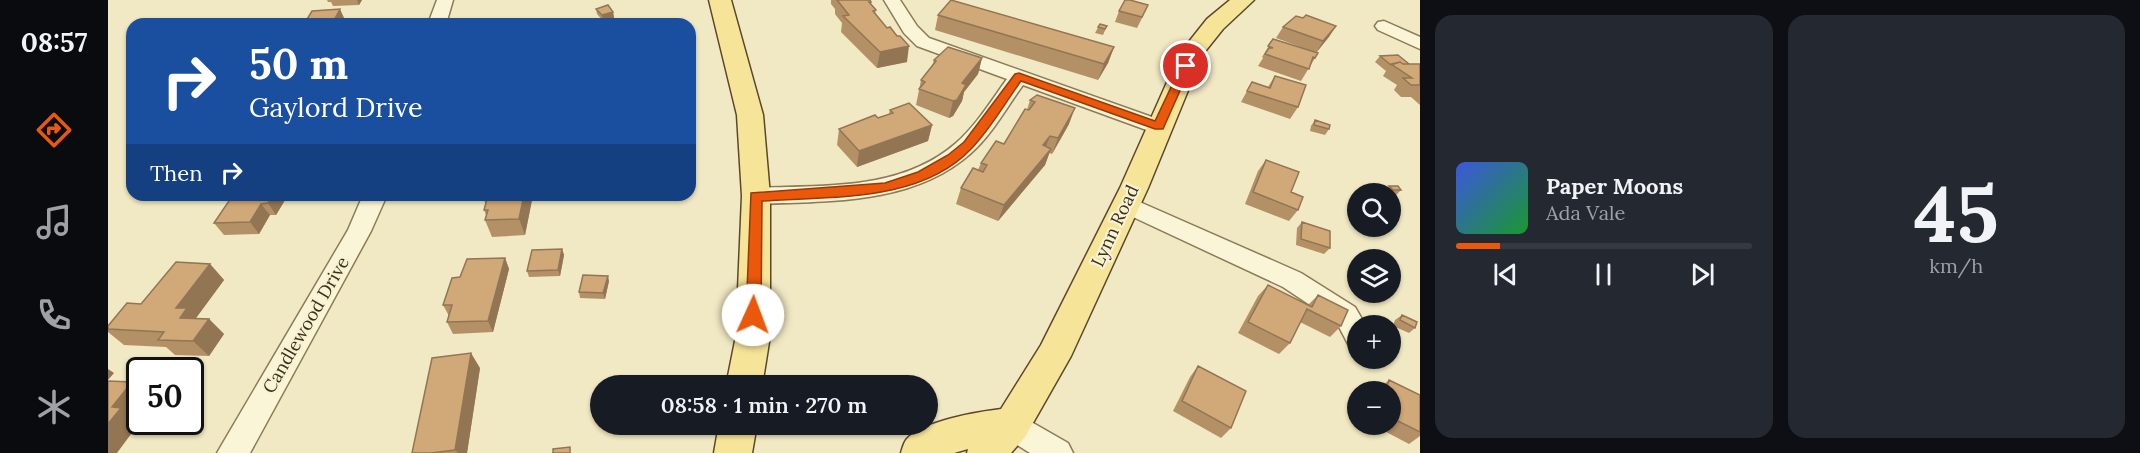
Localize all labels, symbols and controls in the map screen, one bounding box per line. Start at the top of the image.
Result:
text: 08:57 [21,25,87,59]
text: 50 m [249,37,348,91]
pin [1160,40,1211,91]
icon: right [150,42,228,120]
icon: arrive [1169,49,1202,82]
text: Gaylord Drive [249,90,423,124]
icon: directions [33,109,75,151]
icon: right [215,156,248,189]
text: Then [150,159,203,187]
text: 45 [1914,164,1999,263]
text: Paper Moons [1546,172,1683,200]
street label: Lynn Road [1086,181,1144,270]
map controls [1347,183,1401,435]
button: search [1347,183,1401,237]
text: Ada Vale [1546,200,1625,225]
icon: music [33,201,75,243]
button: layers [1347,249,1401,303]
street label: Candlewood Drive [257,252,354,397]
text: km/h [1929,253,1983,278]
icon: previous [1489,258,1522,291]
icon: pause [1587,258,1620,291]
icon: next [1686,258,1719,291]
position arrow [721,283,785,347]
icon: phone [33,294,75,336]
button: + [1347,315,1401,369]
speed limit sign: 50 [126,357,204,435]
button: − [1347,381,1401,435]
icon: climate [33,386,75,428]
text: 08:58 · 1 min · 270 m [661,391,867,419]

